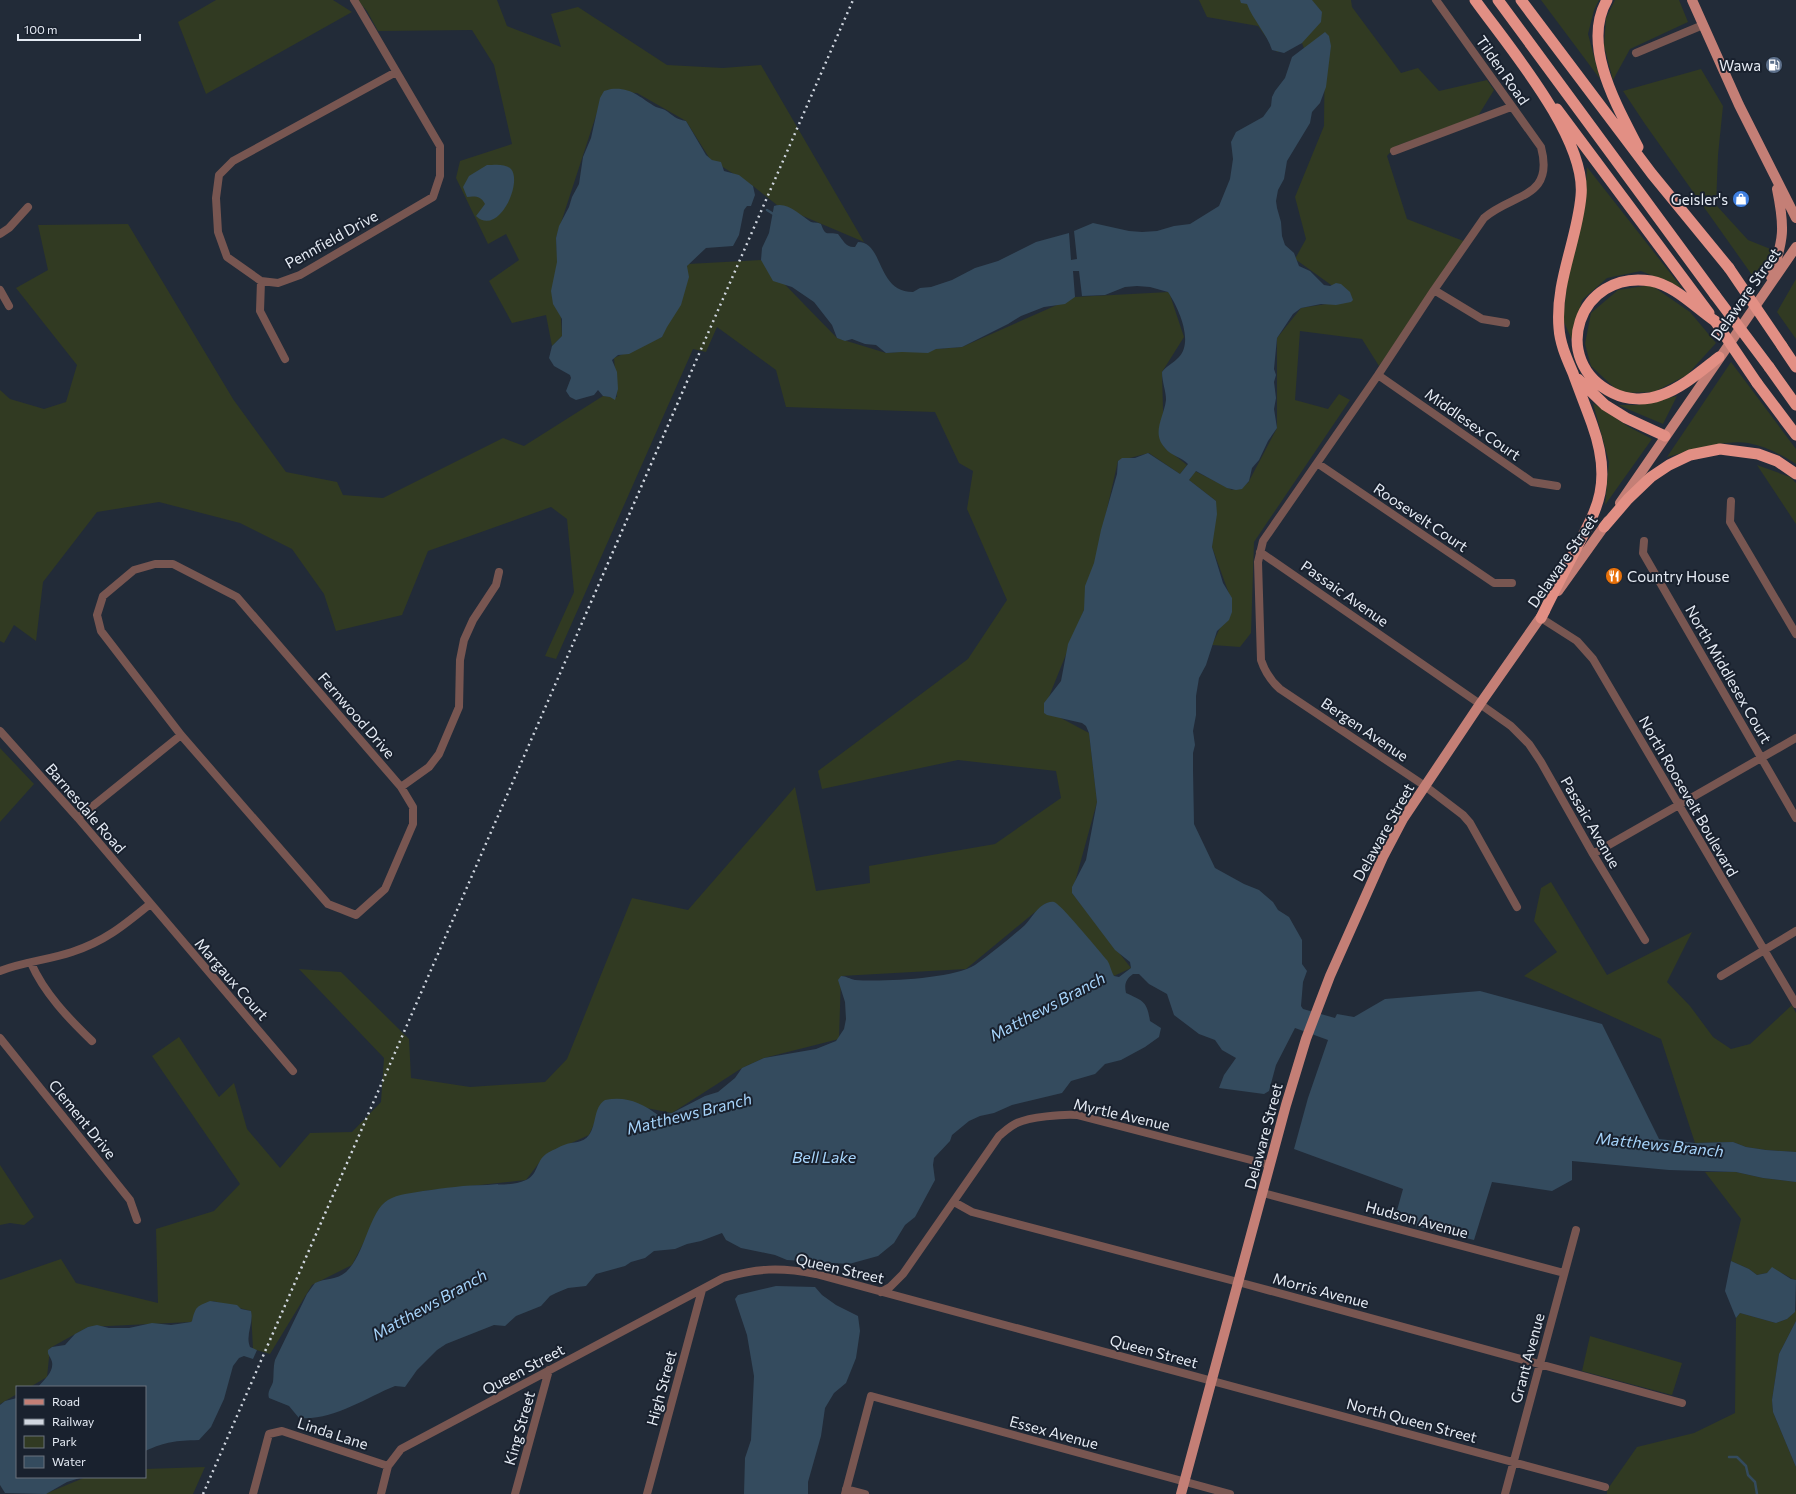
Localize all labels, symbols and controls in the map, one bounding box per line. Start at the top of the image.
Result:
scale bar [18,16,140,42]
text: 100 m [24,22,58,36]
street label: Tilden Road [1473,32,1533,108]
fuel station icon: Wawa [1764,55,1784,75]
place label: Wawa [1719,56,1761,74]
shop icon: Geisler's [1731,189,1751,209]
place label: Geisler's [1671,190,1728,208]
street label: Pennfield Drive [281,206,381,272]
street label: Delaware Street [1706,244,1784,344]
street label: Middlesex Court [1422,384,1524,464]
street label: Roosevelt Court [1370,479,1472,555]
street label: Delaware Street [1523,511,1601,611]
street label: Passaic Avenue [1298,556,1392,630]
restaurant icon: Country House [1604,566,1624,586]
place label: Country House [1627,567,1729,585]
street label: North Middlesex Court [1682,602,1776,746]
street label: Fernwood Drive [315,668,399,762]
street label: Bergen Avenue [1318,693,1412,765]
street label: North Roosevelt Boulevard [1636,713,1742,879]
street label: Barnesdale Road [42,759,130,857]
street label: Passaic Avenue [1557,773,1625,871]
street label: Delaware Street [1349,780,1417,884]
street label: Margaux Court [191,934,273,1024]
water label: Matthews Branch [986,967,1108,1045]
street label: Clement Drive [46,1076,121,1162]
street label: Delaware Street [1240,1081,1286,1191]
water label: Matthews Branch [624,1088,754,1138]
street label: Myrtle Avenue [1072,1094,1172,1134]
water label: Matthews Branch [1595,1128,1725,1160]
water label: Bell Lake [792,1147,857,1166]
street label: Hudson Avenue [1364,1197,1470,1241]
street label: Queen Street [794,1249,886,1287]
water label: Matthews Branch [368,1265,490,1343]
street label: Morris Avenue [1271,1269,1371,1312]
street label: Grant Avenue [1506,1311,1548,1405]
street label: Queen Street [1108,1331,1200,1371]
street label: Queen Street [479,1340,567,1398]
street label: High Street [642,1348,680,1428]
legend [16,1386,146,1478]
street label: King Street [500,1389,538,1467]
text: Road [52,1394,80,1408]
street label: North Queen Street [1345,1394,1479,1446]
street label: Essex Avenue [1008,1411,1100,1453]
street label: Linda Lane [295,1413,371,1453]
text: Railway [52,1414,94,1428]
text: Park [52,1434,78,1448]
text: Water [52,1454,86,1468]

